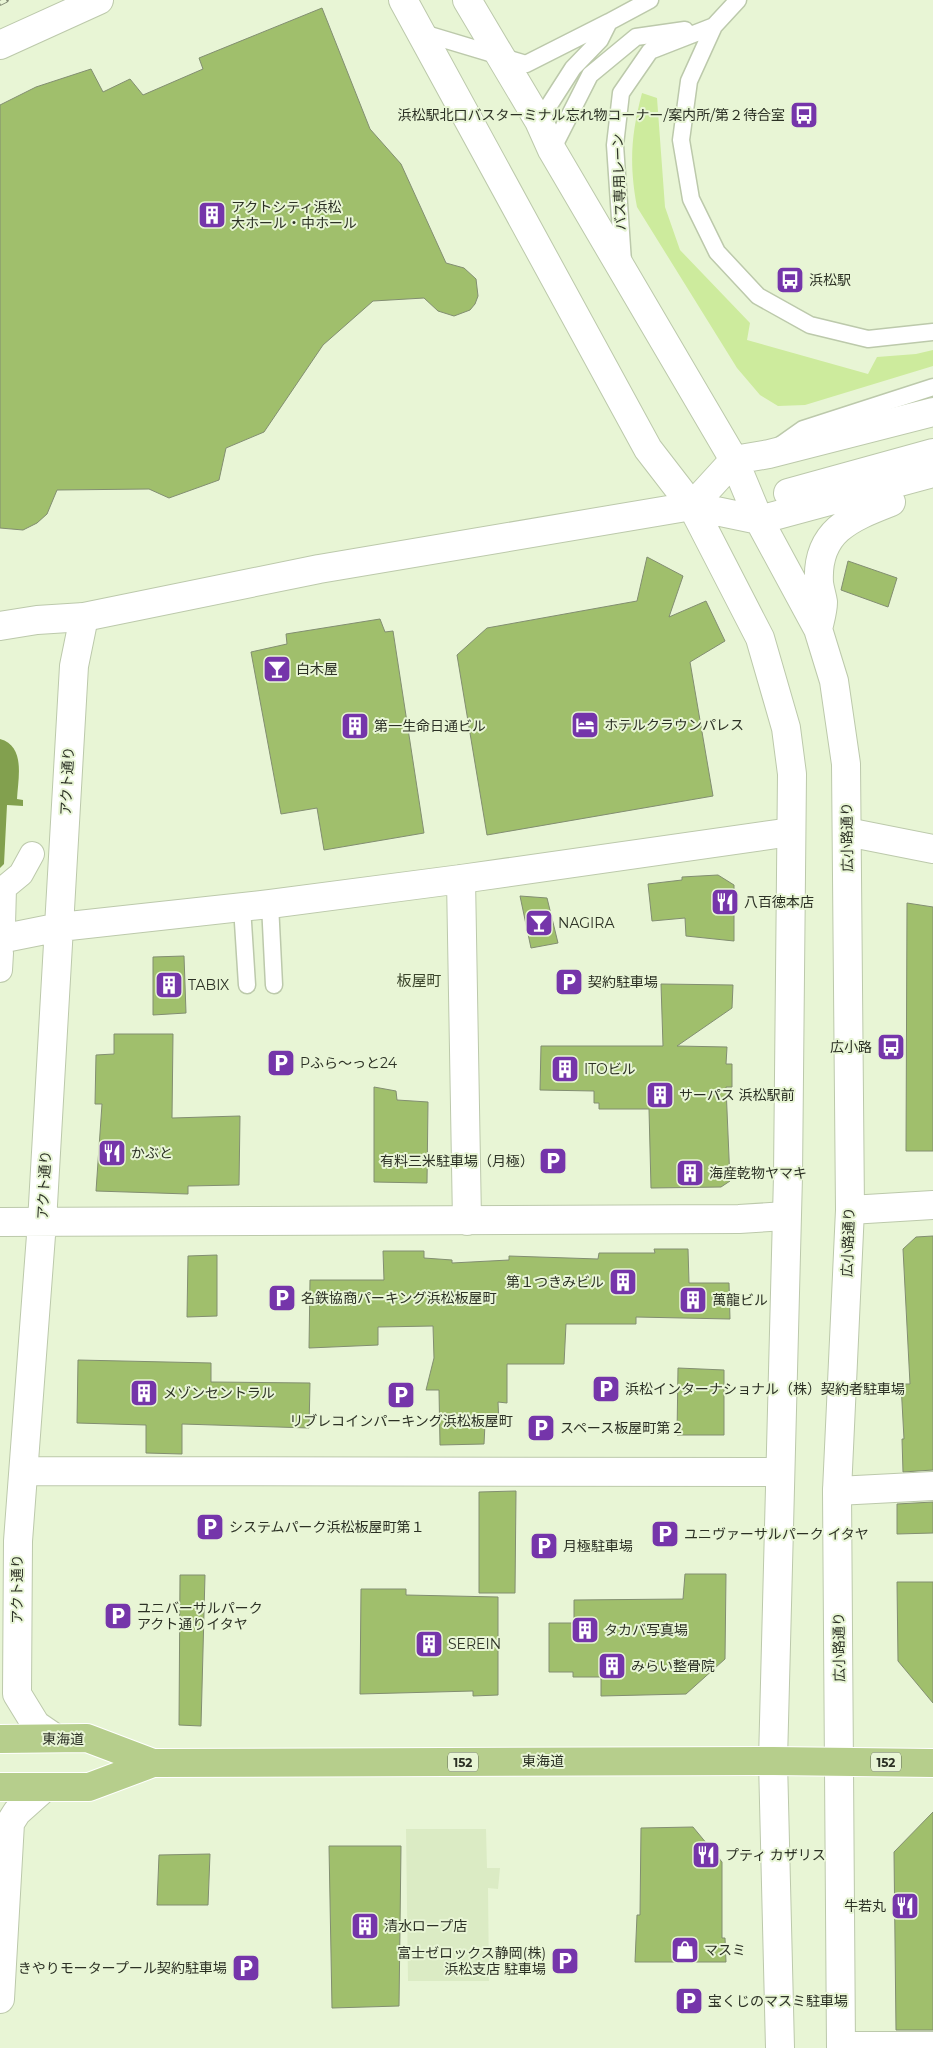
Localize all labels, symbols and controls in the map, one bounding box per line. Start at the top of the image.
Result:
bus stop icon: 浜松駅北口バスターミナル忘れ物コーナー/案内所/第２待合室 [789,100,819,130]
place label: 浜松駅北口バスターミナル忘れ物コーナー/案内所/第２待合室 [398,106,785,124]
street label: バス専用レーン [608,133,630,231]
place label: アクトシティ浜松 大ホール・中ホール [231,198,357,232]
building icon: アクトシティ浜松 大ホール・中ホール [197,200,227,230]
bus stop icon: 浜松駅 [775,265,805,295]
place label: 浜松駅 [809,271,851,289]
bar icon: 白木屋 [262,654,292,684]
place label: 白木屋 [296,660,338,678]
hotel icon: ホテルクラウンパレス [570,710,600,740]
building icon: 第一生命日通ビル [340,711,370,741]
place label: ホテルクラウンパレス [604,716,744,734]
place label: 第一生命日通ビル [374,717,486,735]
street label: アクト通り [56,746,78,816]
street label: 広小路通り [837,802,857,872]
restaurant icon: 八百徳本店 [710,887,740,917]
place label: 八百徳本店 [744,893,814,911]
bar icon: NAGIRA [524,908,554,938]
place label: NAGIRA [558,914,615,932]
parking icon: 契約駐車場 [554,967,584,997]
building icon: TABIX [154,970,184,1000]
district label: 板屋町 [396,971,442,990]
place label: 契約駐車場 [588,973,658,991]
place label: TABIX [188,976,229,994]
bus stop icon: 広小路 [876,1032,906,1062]
place label: 広小路 [830,1038,872,1056]
parking icon: Pふら～っと24 [266,1048,296,1078]
place label: Pふら～っと24 [300,1054,398,1072]
building icon: ITOビル [550,1054,580,1084]
place label: ITOビル [584,1060,636,1078]
building icon: サーパス 浜松駅前 [645,1080,675,1110]
place label: サーパス 浜松駅前 [679,1086,795,1104]
restaurant icon: かぶと [97,1138,127,1168]
place label: かぶと [131,1144,173,1162]
parking icon: 有料三米駐車場（月極） [538,1146,568,1176]
street label: アクト通り [33,1150,55,1220]
place label: 有料三米駐車場（月極） [380,1152,534,1170]
building icon: 海産乾物ヤマキ [675,1158,705,1188]
place label: 海産乾物ヤマキ [709,1164,807,1182]
street label: 広小路通り [838,1207,858,1277]
building icon: 第１つきみビル [608,1267,638,1297]
place label: 第１つきみビル [506,1273,604,1291]
parking icon: 名鉄協商パーキング浜松板屋町 [267,1283,297,1313]
building icon: 萬龍ビル [678,1285,708,1315]
place label: 名鉄協商パーキング浜松板屋町 [301,1289,497,1307]
place label: 萬龍ビル [712,1291,768,1309]
parking icon: 浜松インターナショナル（株）契約者駐車場 [591,1374,621,1404]
building icon: メゾンセントラル [129,1378,159,1408]
parking icon: リブレコインパーキング浜松板屋町 [386,1380,416,1410]
place label: 浜松インターナショナル（株）契約者駐車場 [625,1380,905,1398]
place label: メゾンセントラル [163,1384,275,1402]
place label: リブレコインパーキング浜松板屋町 [289,1412,513,1430]
parking icon: スペース板屋町第２ [526,1413,556,1443]
place label: スペース板屋町第２ [560,1419,684,1437]
parking icon: システムパーク浜松板屋町第１ [195,1512,225,1542]
place label: システムパーク浜松板屋町第１ [229,1518,425,1536]
parking icon: ユニヴァーサルパーク イタヤ [650,1519,680,1549]
place label: ユニヴァーサルパーク イタヤ [684,1525,869,1543]
parking icon: 月極駐車場 [529,1531,559,1561]
place label: 月極駐車場 [563,1537,633,1555]
street label: アクト通り [8,1554,26,1624]
place label: ユニバーサルパーク アクト通りイタヤ [137,1599,263,1633]
parking icon: ユニバーサルパーク アクト通りイタヤ [103,1601,133,1631]
street label: 広小路通り [829,1612,849,1682]
building icon: タカバ写真場 [570,1615,600,1645]
place label: タカバ写真場 [604,1621,688,1639]
building icon: SEREIN [414,1629,444,1659]
place label: SEREIN [448,1635,501,1653]
building icon: みらい整骨院 [597,1651,627,1681]
place label: みらい整骨院 [631,1657,715,1675]
street label: 東海道 [42,1730,84,1748]
road number: 152 [448,1752,478,1771]
street label: 東海道 [522,1752,564,1770]
road number: 152 [871,1752,901,1771]
restaurant icon: プティ カザリス [691,1840,721,1870]
place label: プティ カザリス [725,1846,826,1864]
restaurant icon: 牛若丸 [890,1891,920,1921]
place label: 牛若丸 [844,1897,886,1915]
building icon: 清水ロープ店 [350,1911,380,1941]
place label: 清水ロープ店 [384,1917,467,1935]
shop icon: マスミ [670,1935,700,1965]
place label: マスミ [704,1941,746,1959]
place label: 富士ゼロックス静岡(株) 浜松支店 駐車場 [397,1944,546,1978]
parking icon: 富士ゼロックス静岡(株) 浜松支店 駐車場 [550,1946,580,1976]
parking icon: きやりモータープール契約駐車場 [231,1953,261,1983]
place label: きやりモータープール契約駐車場 [18,1959,227,1977]
parking icon: 宝くじのマスミ駐車場 [674,1986,704,2016]
place label: 宝くじのマスミ駐車場 [708,1992,848,2010]

